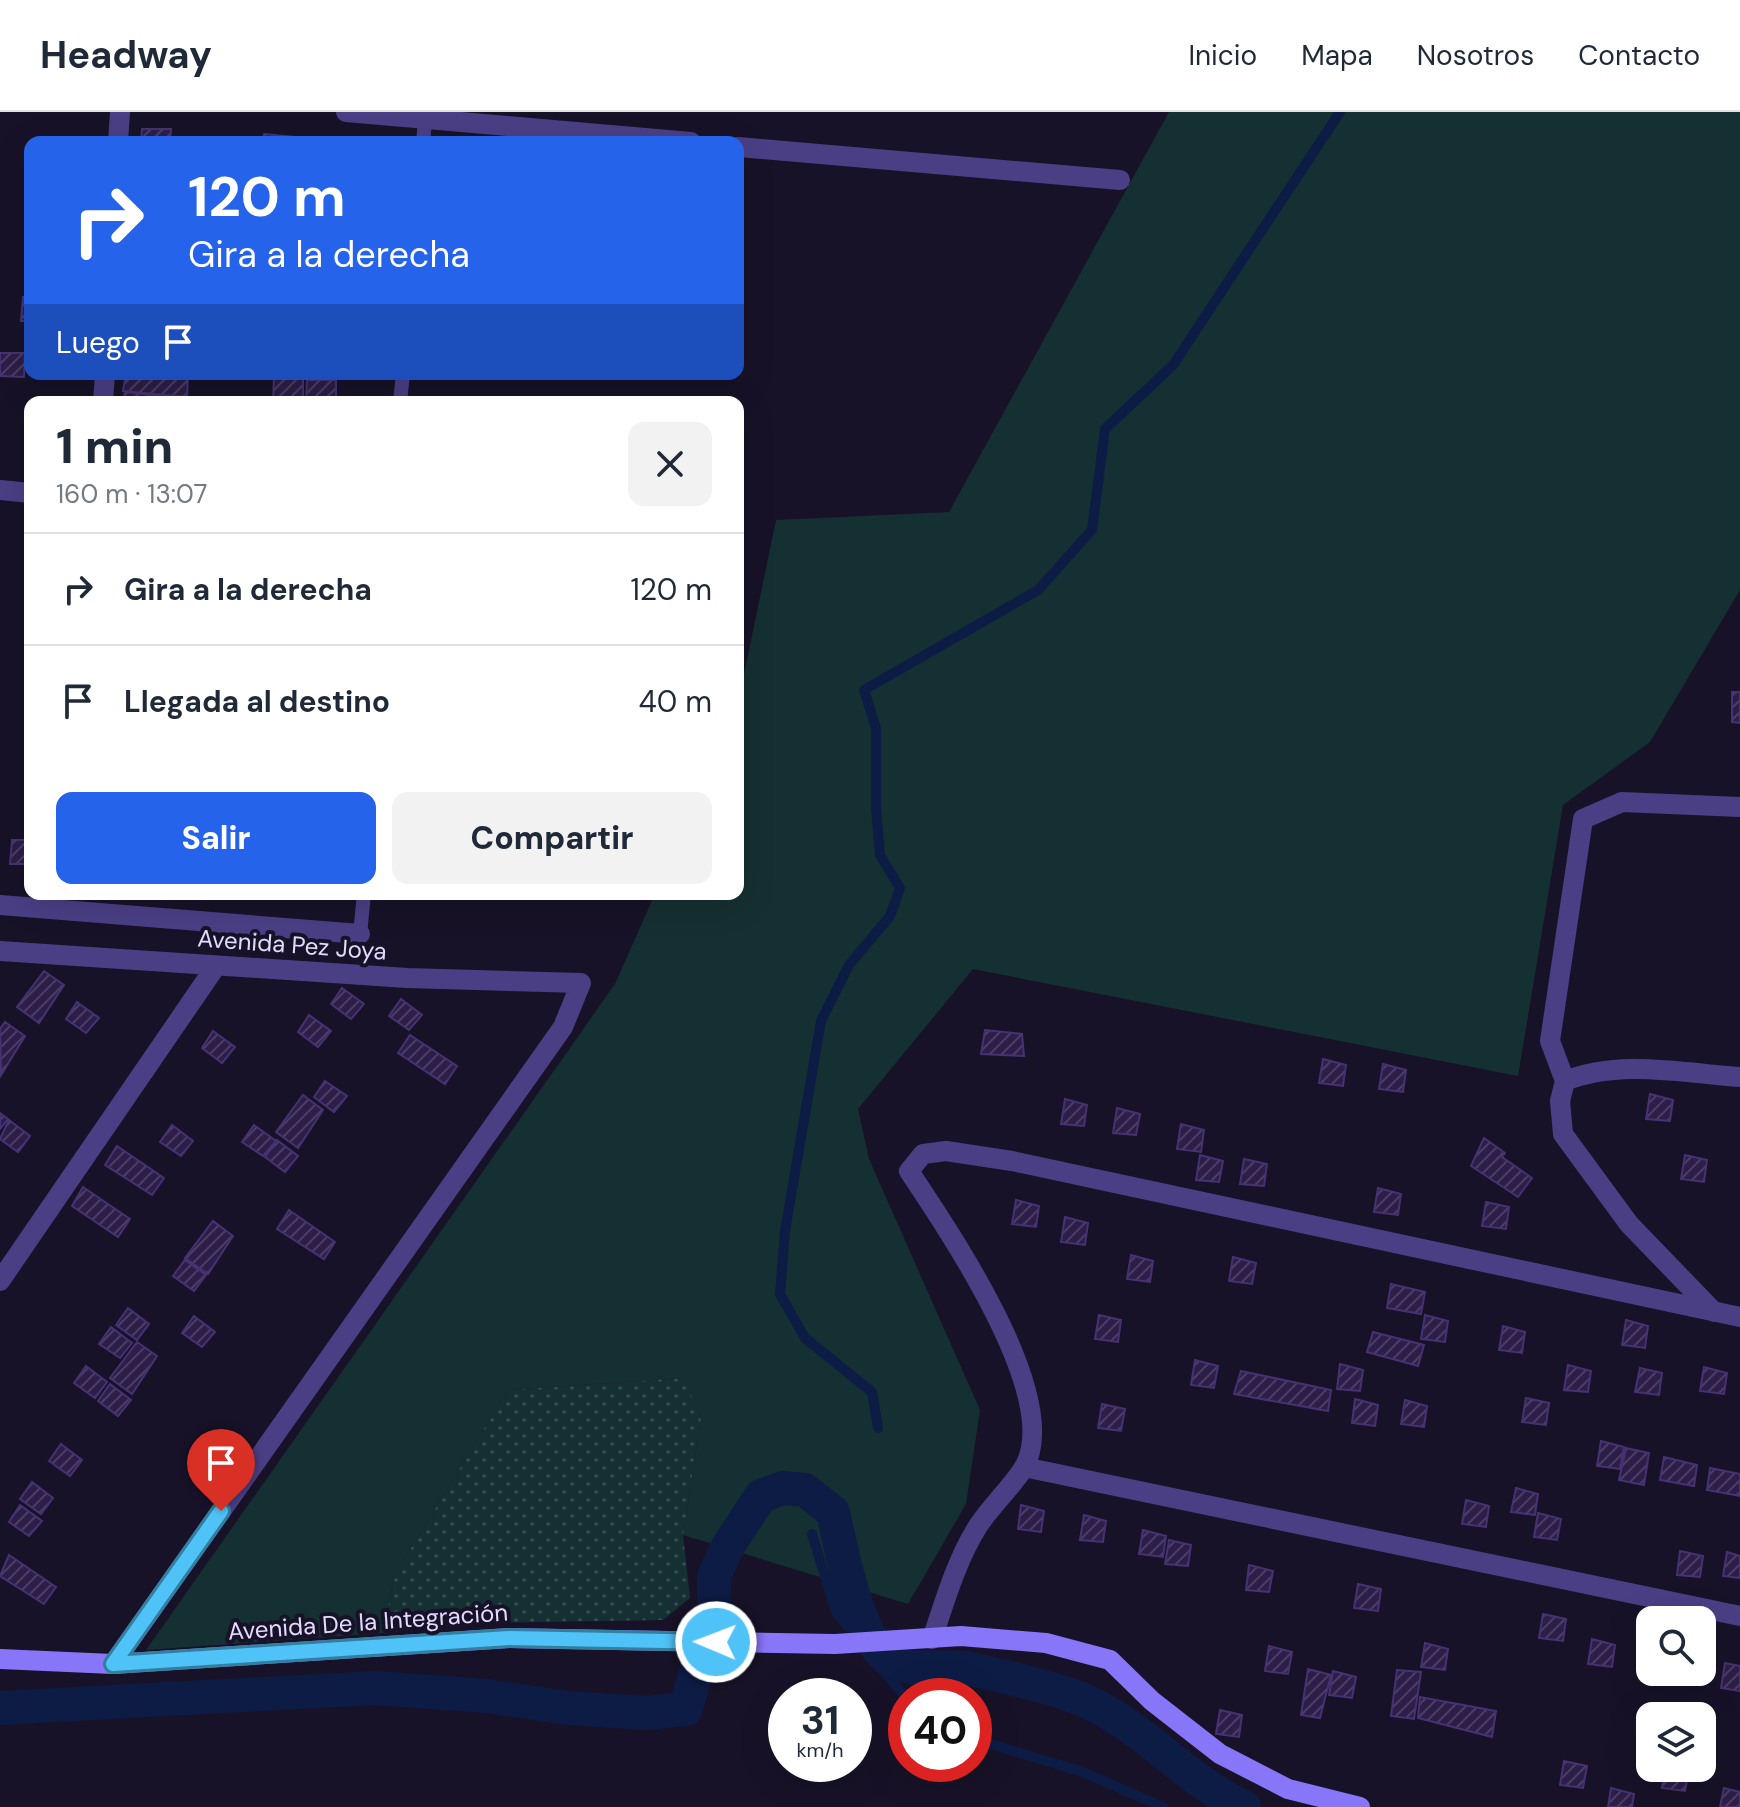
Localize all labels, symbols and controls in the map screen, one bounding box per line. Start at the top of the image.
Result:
text: Headway [40,30,212,80]
text: Inicio [1188,37,1257,74]
text: Mapa [1301,37,1373,74]
text: Nosotros [1417,37,1534,74]
text: Contacto [1578,37,1700,74]
text: 120 m [188,160,346,233]
icon: right [56,168,160,272]
text: Gira a la derecha [188,231,470,278]
icon: arrive [156,320,200,364]
text: Luego [56,323,140,362]
text: 1 min [56,415,173,478]
button: close [628,422,712,506]
text: 160 m · 13:07 [56,477,207,511]
icon: right [56,567,100,611]
text: Gira a la derecha [124,570,372,609]
text: 120 m [630,570,712,609]
icon: arrive [56,679,100,723]
text: Llegada al destino [124,682,390,721]
text: 40 m [639,682,712,721]
button: Salir [56,792,376,884]
button: Compartir [392,792,712,884]
street label: Avenida Pez Joya [196,922,388,967]
pin [187,1429,255,1511]
icon: arrive [199,1441,243,1485]
street label: Avenida De la Integración [227,1596,509,1647]
position arrow [674,1600,758,1684]
map controls [1636,1606,1716,1782]
button: search [1636,1606,1716,1686]
speed limit sign: 40 [888,1678,992,1782]
text: 31 [801,1694,839,1746]
button: layers [1636,1702,1716,1782]
text: km/h [796,1737,844,1763]

